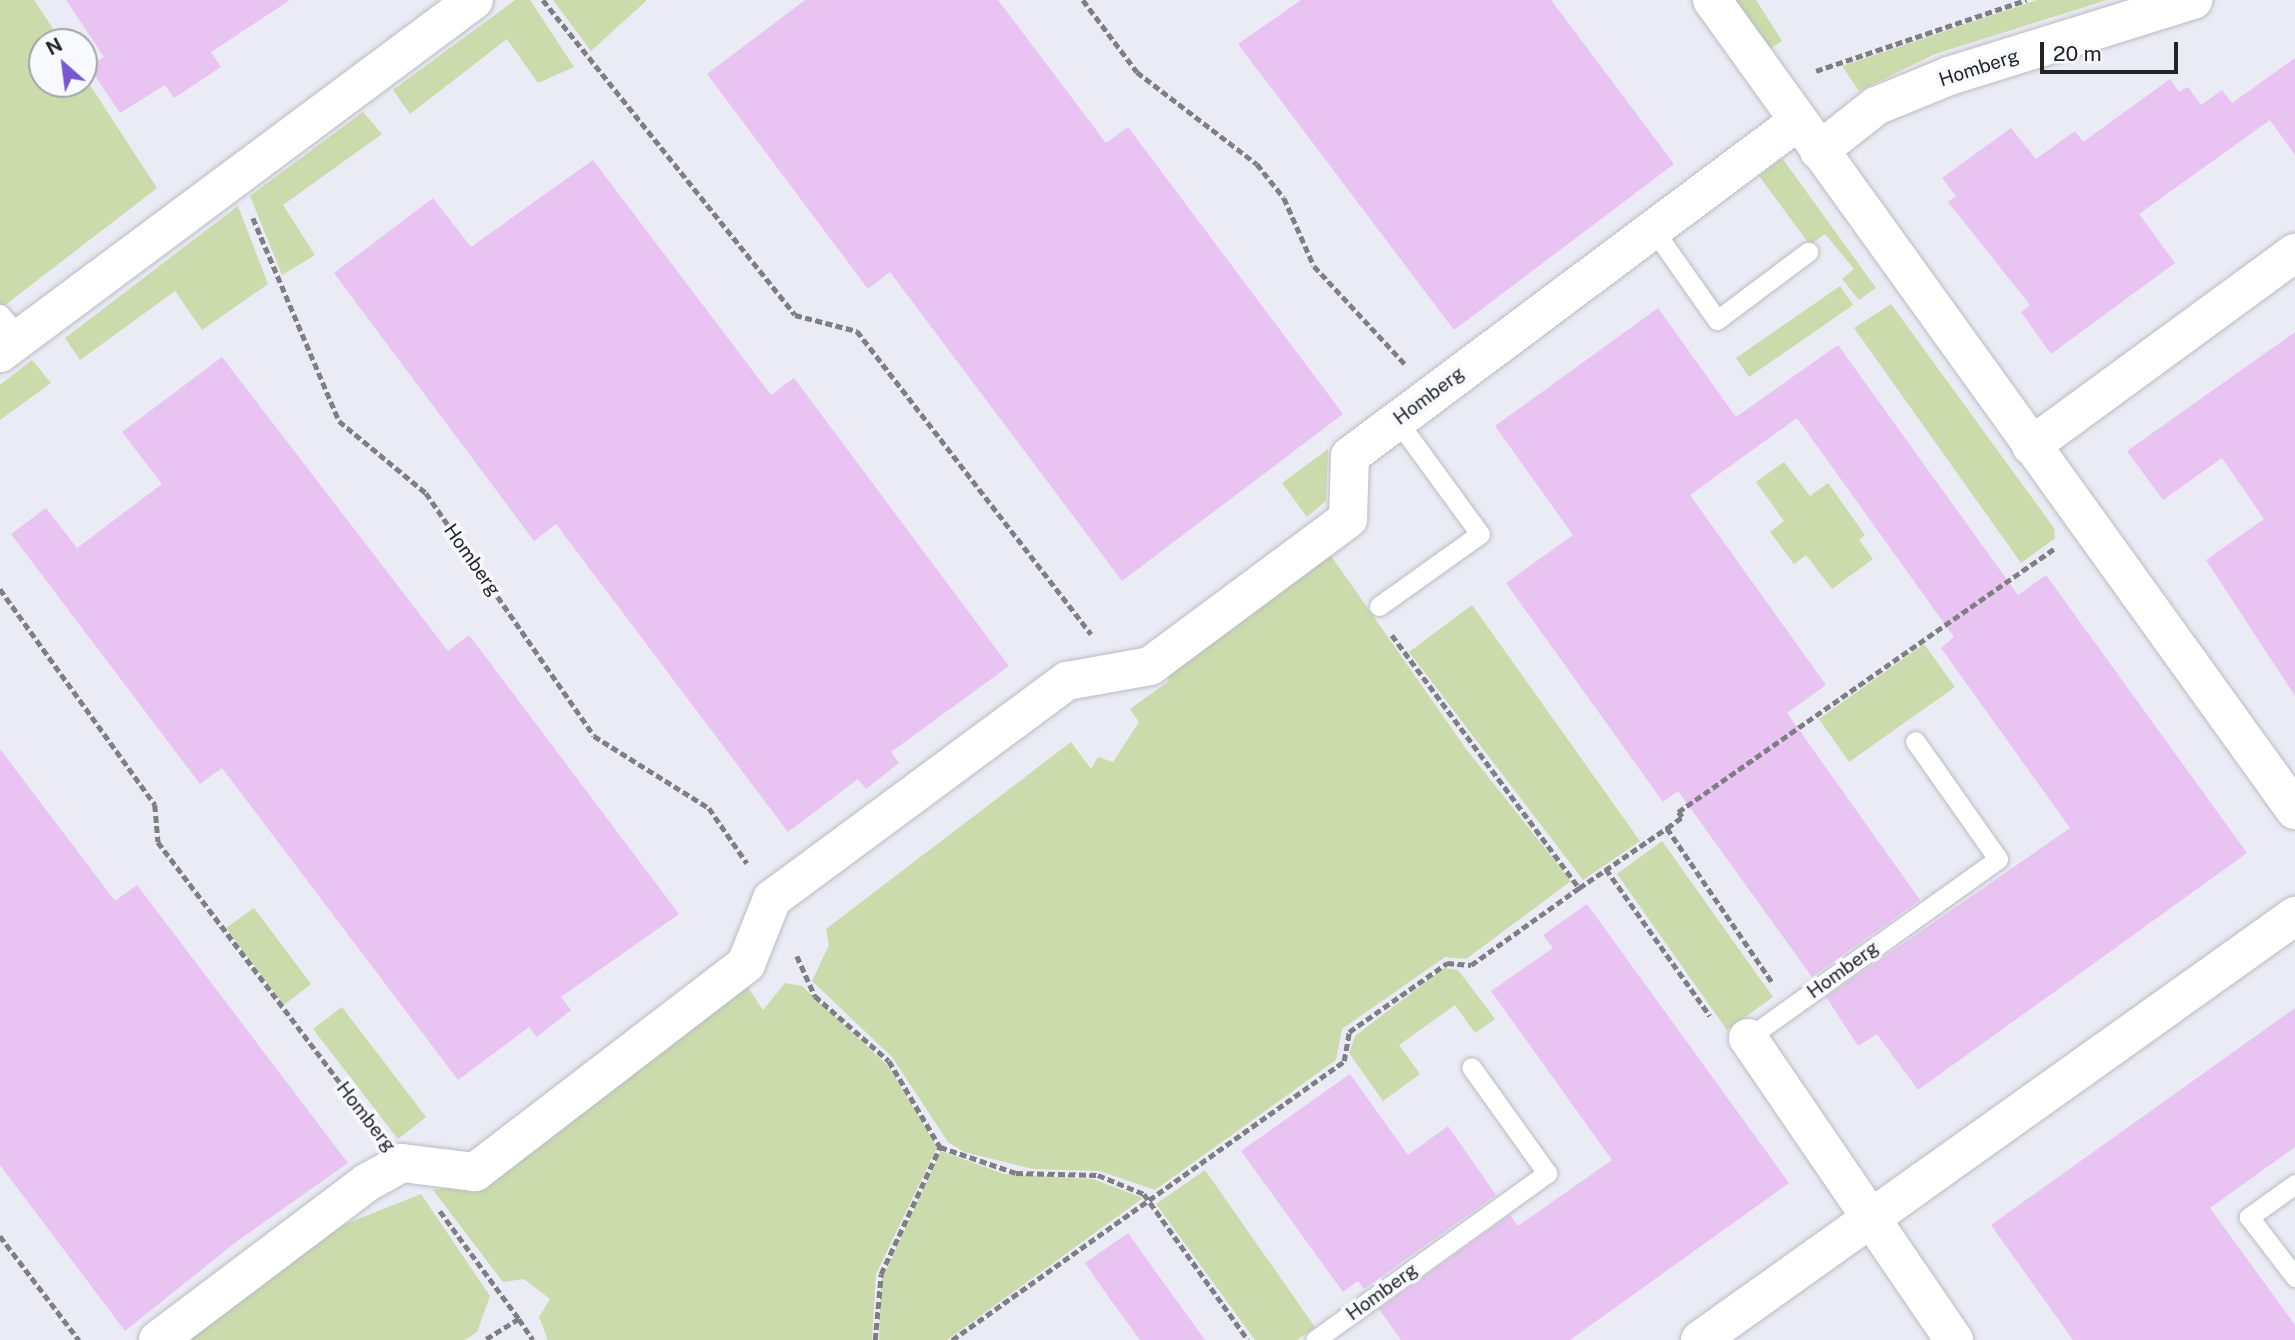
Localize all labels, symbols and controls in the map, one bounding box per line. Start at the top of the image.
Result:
north arrow [28,28,98,98]
scale bar [2043,28,2181,72]
text: N [42,33,66,59]
text: 20 m [2053,41,2102,66]
street label: Homberg [1936,44,2022,92]
street label: Homberg [1389,362,1469,430]
street label: Homberg [439,520,505,600]
street label: Homberg [1803,936,1883,1004]
street label: Homberg [332,1077,400,1157]
street label: Homberg [1342,1258,1422,1326]

